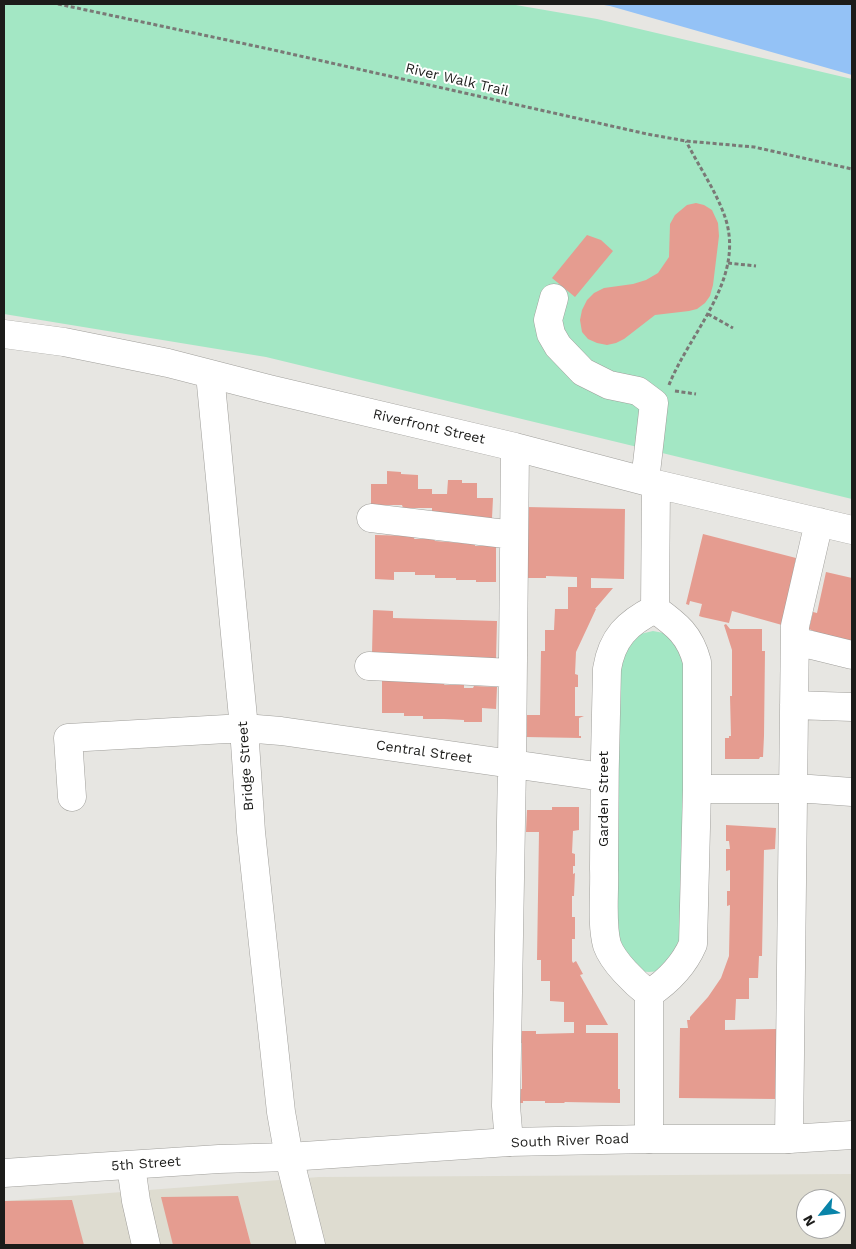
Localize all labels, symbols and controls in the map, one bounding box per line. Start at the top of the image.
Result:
street label: River Walk Trail [404,60,510,100]
street label: Riverfront Street [371,406,487,448]
street label: Bridge Street [234,721,258,811]
street label: Central Street [375,737,473,767]
street label: Garden Street [596,751,612,847]
street label: South River Road [511,1131,629,1151]
street label: 5th Street [111,1153,181,1175]
north arrow [796,1189,846,1239]
text: N [799,1212,818,1229]

